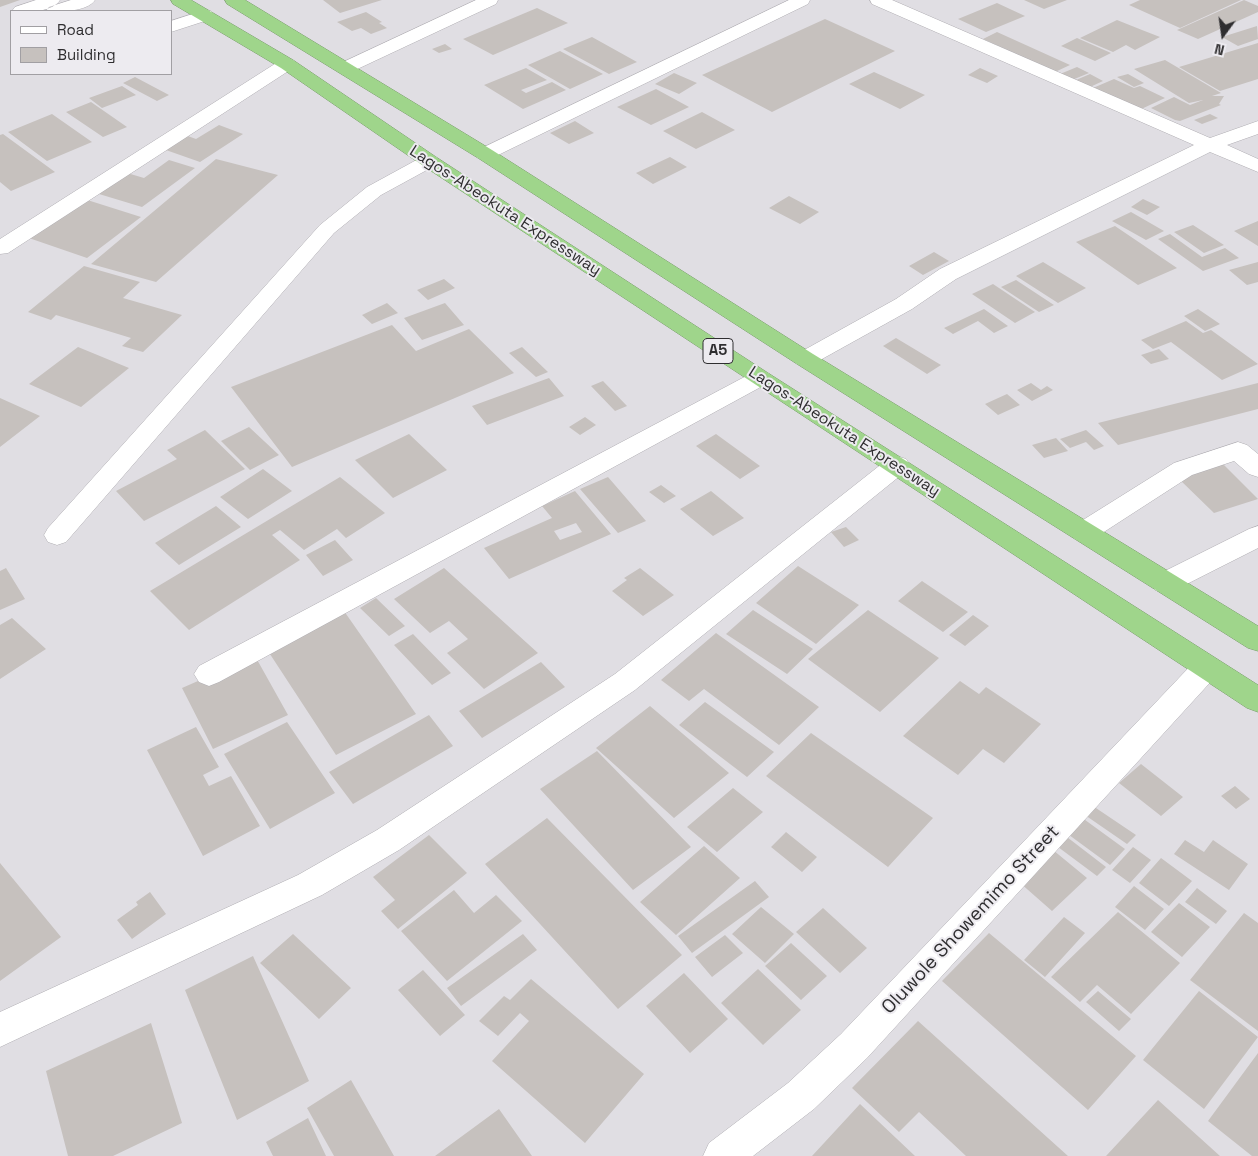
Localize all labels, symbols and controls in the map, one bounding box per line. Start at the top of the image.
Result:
legend [10,10,172,75]
north arrow [1198,10,1248,60]
text: Road [57,20,94,39]
text: N [1213,40,1226,59]
text: Building [57,45,116,64]
street label: Lagos-Abeokuta Expressway [406,142,604,280]
road number: A5 [703,338,733,364]
street label: Lagos-Abeokuta Expressway [745,363,943,501]
street label: Oluwole Showemimo Street [878,821,1064,1019]

